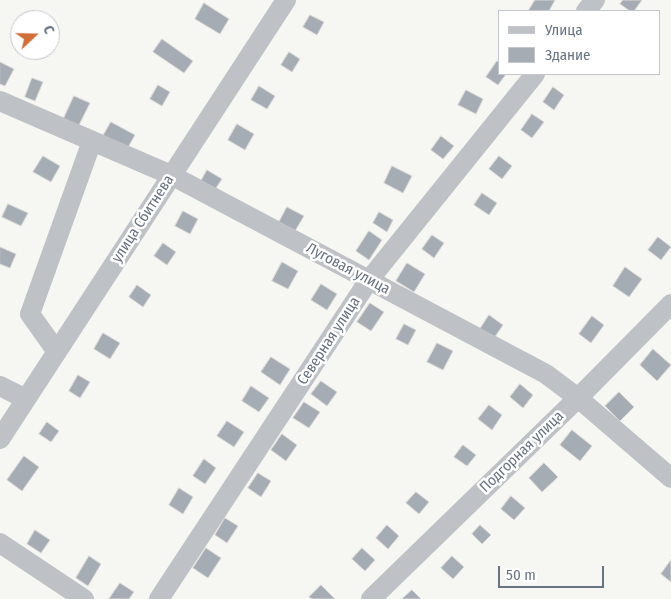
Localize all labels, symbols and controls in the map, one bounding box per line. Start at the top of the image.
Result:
north arrow [10,10,60,60]
legend [498,10,661,75]
text: Улица [545,21,583,39]
text: С [39,23,58,36]
text: Здание [545,46,591,64]
street label: улица Сбитнева [108,172,178,266]
street label: Луговая улица [303,239,393,299]
street label: Северная улица [294,294,364,388]
street label: Подгорная улица [476,407,568,497]
scale bar [501,556,607,588]
text: 50 m [506,566,536,584]

